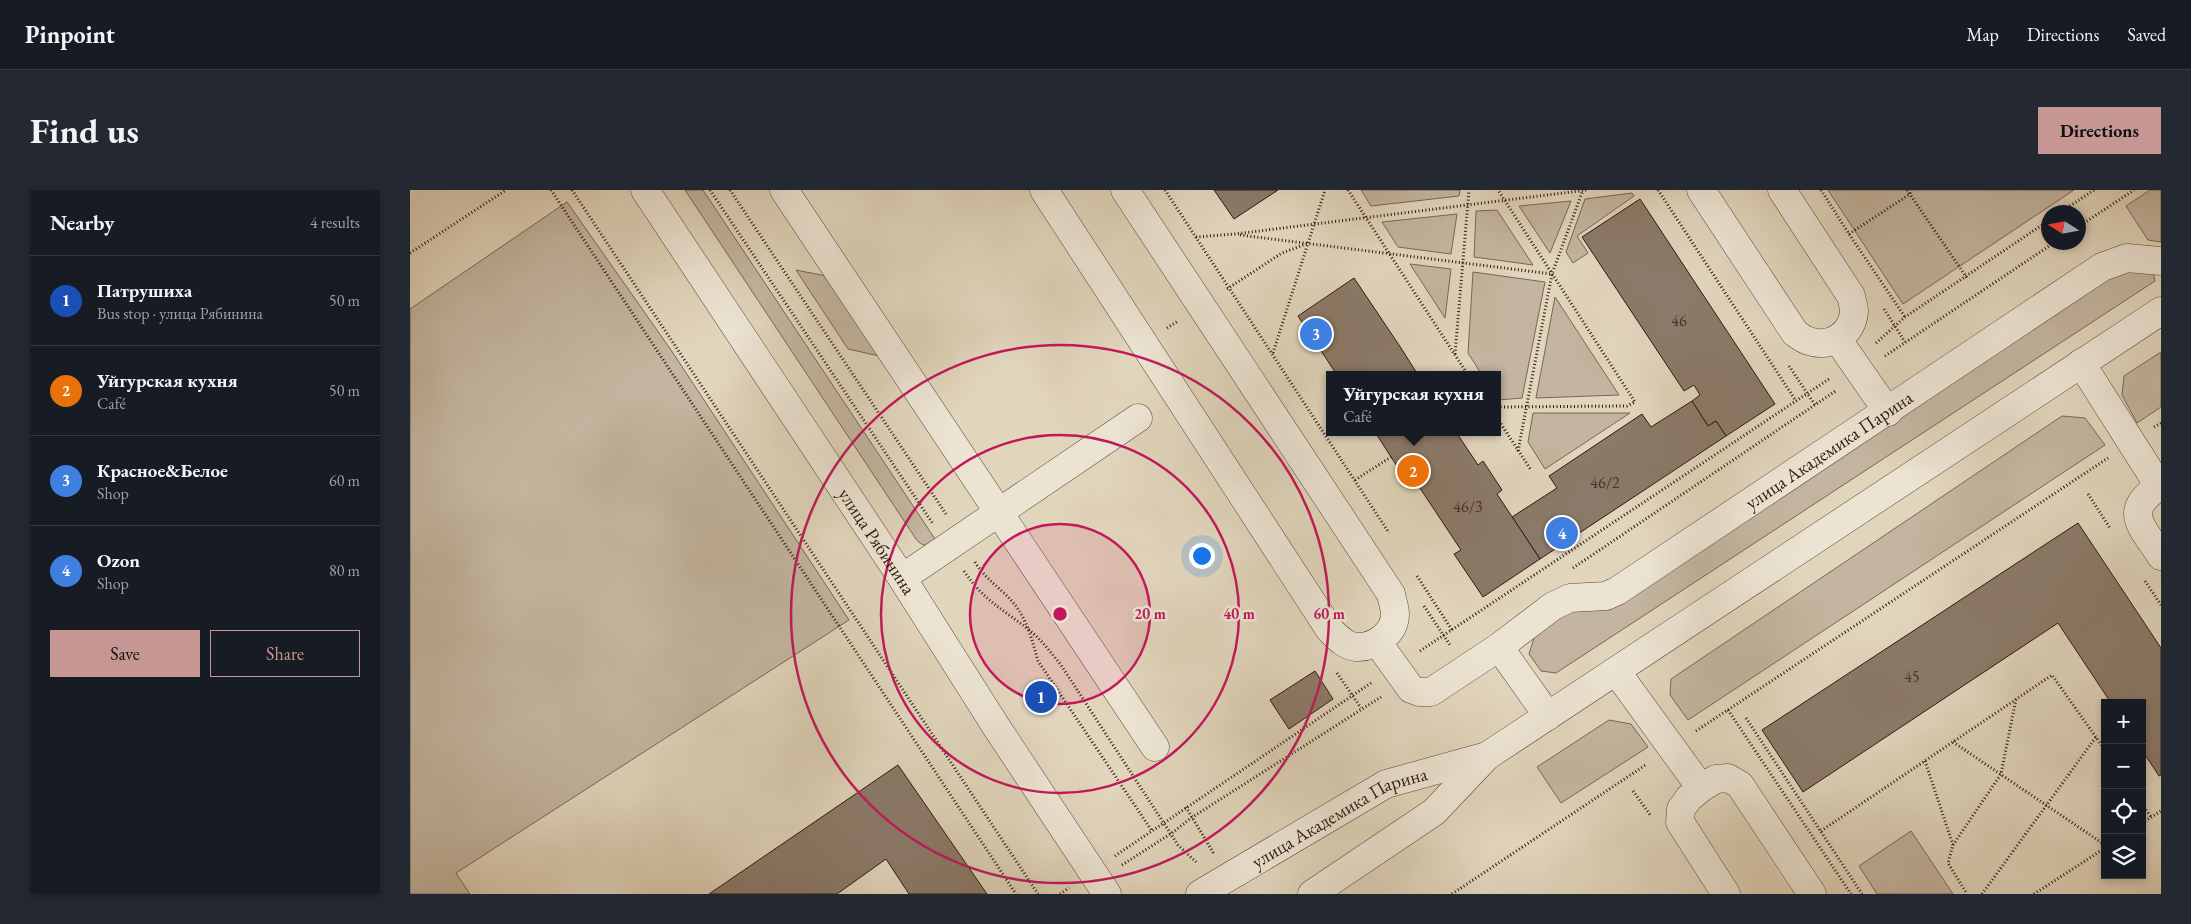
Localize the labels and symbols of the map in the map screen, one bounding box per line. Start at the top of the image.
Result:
north arrow [2041,205,2086,250]
house number: 46 [1671,310,1687,331]
pin: 3 [1300,315,1332,353]
street label: улица Академика Парина [1740,385,1918,515]
pin: 2 [1397,452,1429,490]
house number: 46/2 [1590,472,1620,493]
street label: улица Рябинина [833,483,922,600]
house number: 46/3 [1453,496,1483,517]
pin: 4 [1546,514,1578,552]
your location [1189,543,1215,569]
text: 20 m [1134,604,1166,623]
text: 40 m [1223,604,1255,623]
text: 60 m [1313,604,1345,623]
centre of rings [1051,605,1069,623]
house number: 45 [1904,666,1920,687]
pin: 1 [1025,678,1057,716]
street label: улица Академика Парина [1247,761,1431,874]

